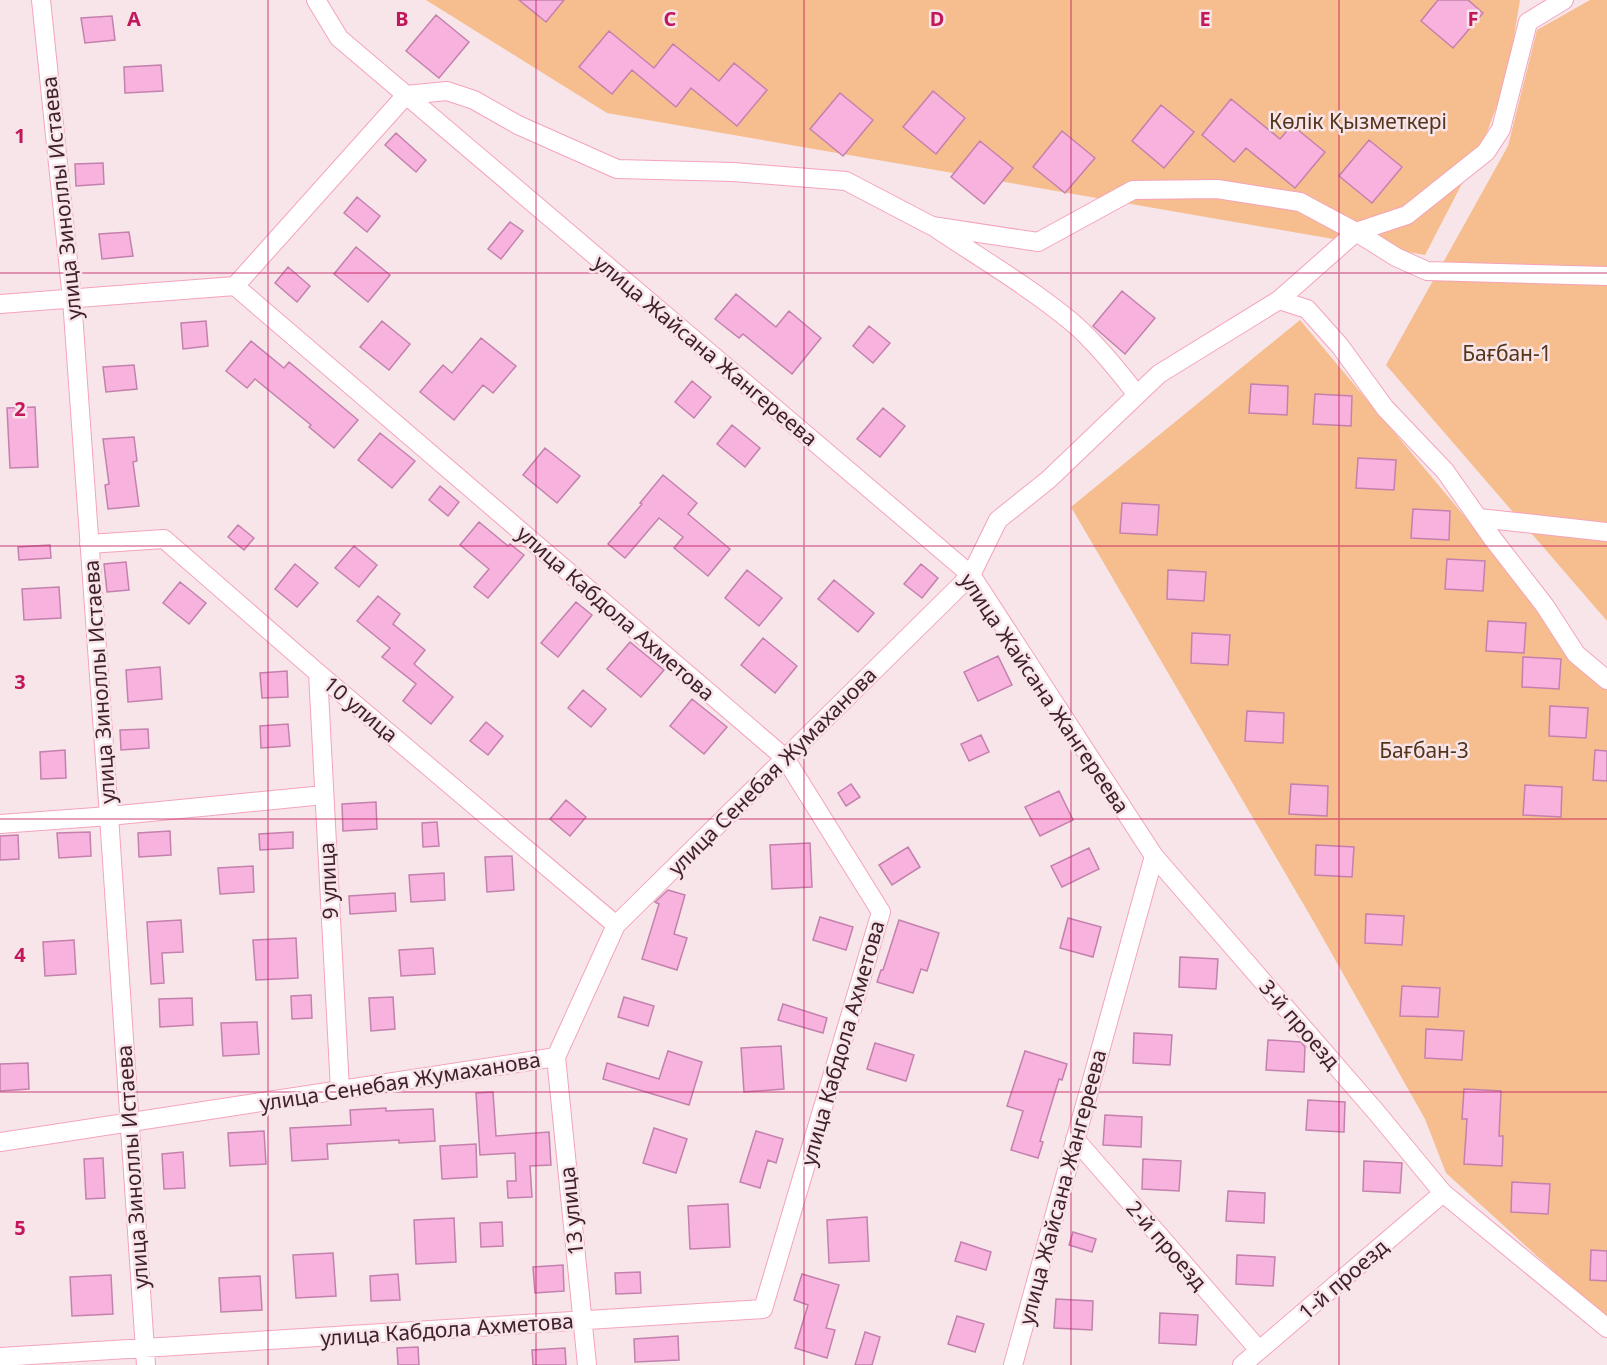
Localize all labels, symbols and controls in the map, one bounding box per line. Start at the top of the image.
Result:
text: A [127,5,141,32]
text: B [395,5,409,32]
text: C [664,5,677,32]
text: D [930,5,944,32]
text: E [1199,5,1211,32]
text: F [1468,5,1478,32]
street label: улица Зиноллы Истаева [34,75,88,321]
park label: Көлік Қызметкері [1269,107,1447,135]
text: 1 [14,122,26,149]
street label: улица Жайсана Жангереева [588,248,824,452]
park label: Бағбан-1 [1462,339,1552,367]
text: 2 [14,395,26,422]
street label: улица Кабдола Ахметова [511,519,721,707]
street label: улица Зиноллы Истаева [77,559,121,805]
street label: улица Жайсана Жангереева [954,567,1136,819]
street label: улица Сенебая Жумаханова [662,661,882,881]
text: 3 [14,668,26,695]
street label: 10 улица [318,670,404,748]
park label: Бағбан-3 [1379,736,1469,764]
street label: 9 улица [312,842,344,920]
street label: улица Кабдола Ахметова [794,917,890,1169]
text: 4 [14,941,26,968]
street label: 3-й проезд [1253,973,1347,1075]
street label: улица Зиноллы Истаева [110,1044,154,1290]
street label: улица Сенебая Жумаханова [258,1045,542,1117]
street label: улица Жайсана Жангереева [1012,1046,1112,1328]
street label: 13 улица [552,1165,590,1257]
street label: 2-й проезд [1120,1194,1214,1296]
text: 5 [14,1214,26,1241]
street label: 1-й проезд [1292,1232,1394,1326]
street label: улица Кабдола Ахметова [319,1306,575,1352]

